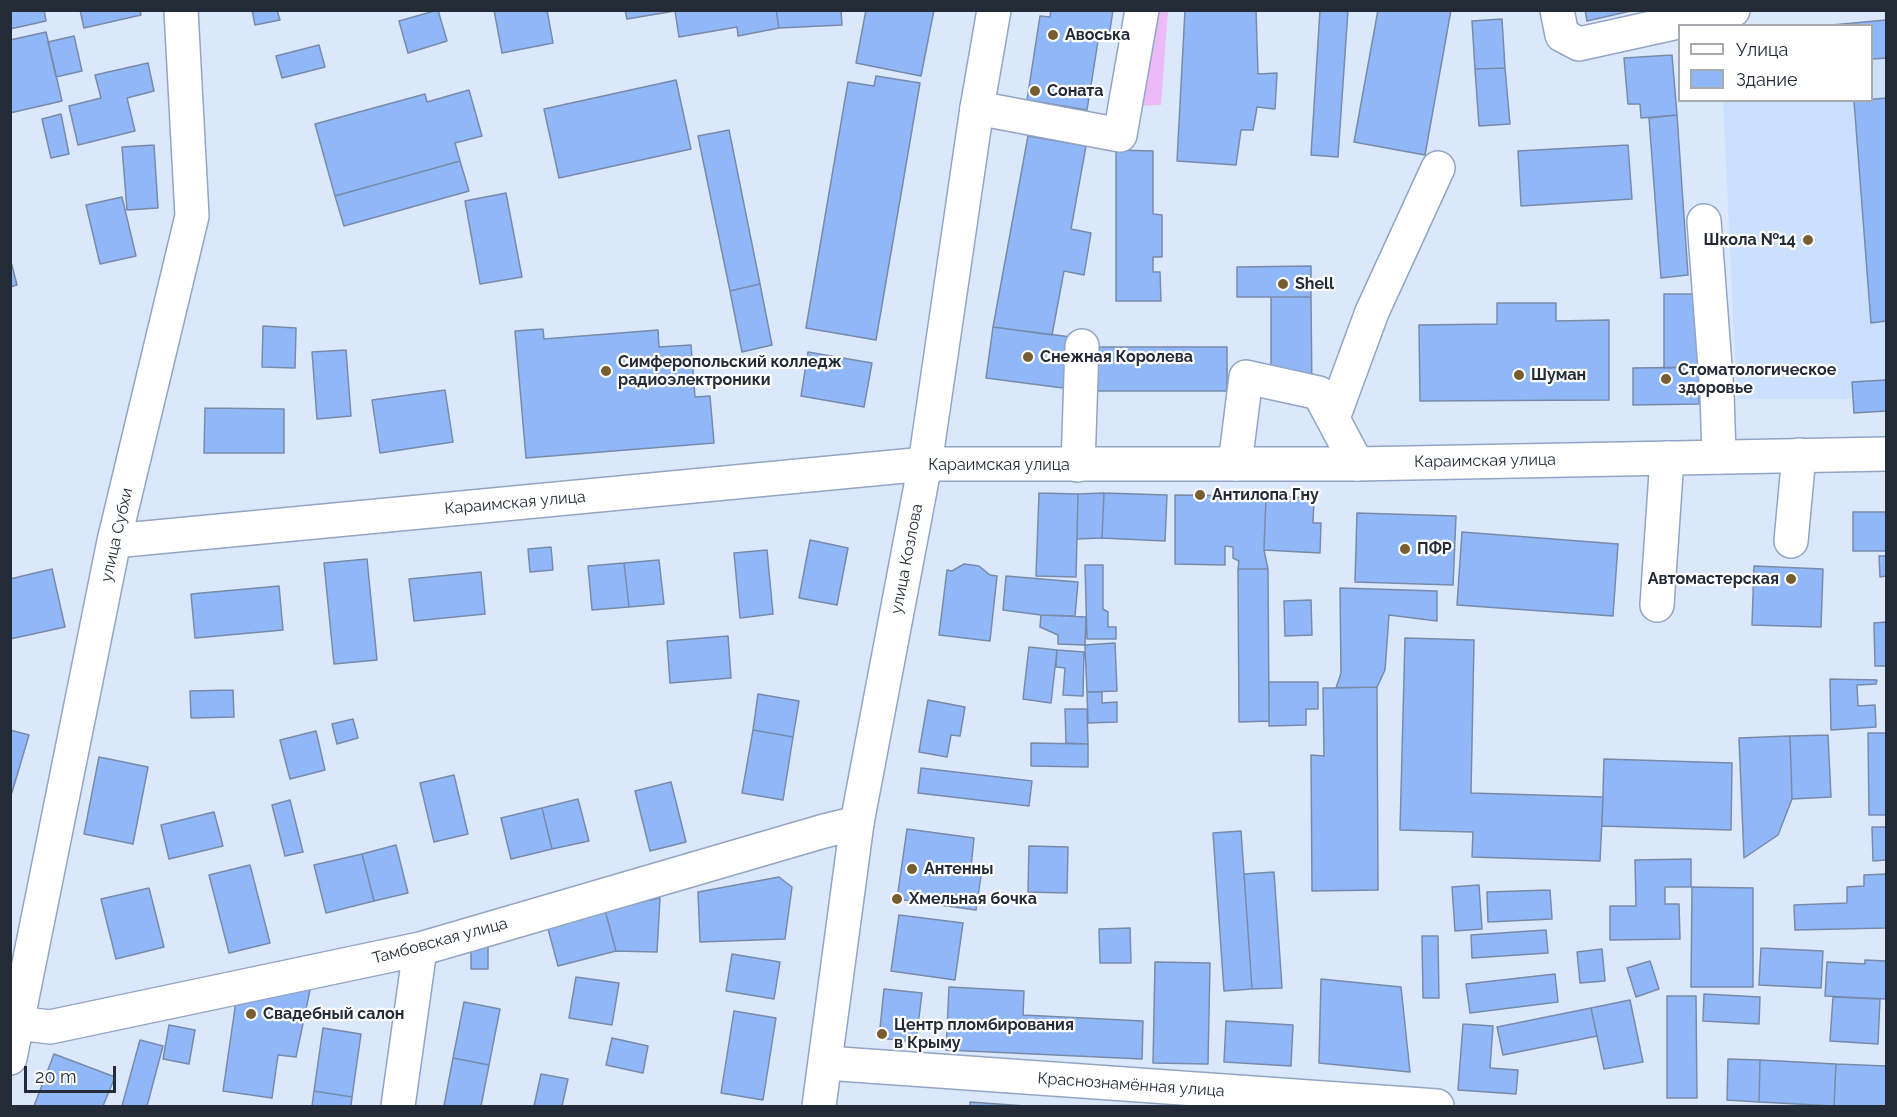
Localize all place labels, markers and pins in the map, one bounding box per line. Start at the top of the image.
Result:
place label: Авоська [1065,25,1130,45]
marker: Авоська [1046,28,1060,42]
place label: Соната [1047,81,1103,101]
marker: Соната [1028,84,1042,98]
place label: Школа №14 [1704,230,1796,250]
marker: Школа №14 [1801,233,1815,247]
place label: Shell [1295,274,1334,294]
marker: Shell [1276,277,1290,291]
place label: Снежная Королева [1040,347,1193,367]
marker: Снежная Королева [1021,350,1035,364]
place label: Симферопольский колледж радиоэлектроники [618,352,841,390]
place label: Стоматологическое здоровье [1678,360,1836,398]
marker: Симферопольский колледж радиоэлектроники [599,364,613,378]
place label: Шуман [1531,365,1586,385]
marker: Шуман [1512,368,1526,382]
marker: Стоматологическое здоровье [1659,372,1673,386]
place label: Антилопа Гну [1212,485,1319,505]
marker: Антилопа Гну [1193,488,1207,502]
place label: ПФР [1417,539,1452,559]
marker: ПФР [1398,542,1412,556]
place label: Автомастерская [1648,569,1779,589]
marker: Автомастерская [1784,572,1798,586]
place label: Антенны [924,859,993,879]
marker: Антенны [905,862,919,876]
place label: Хмельная бочка [909,889,1037,909]
marker: Хмельная бочка [890,892,904,906]
place label: Свадебный салон [263,1004,404,1024]
marker: Свадебный салон [244,1007,258,1021]
place label: Центр пломбирования в Крыму [894,1015,1074,1053]
marker: Центр пломбирования в Крыму [875,1027,889,1041]

